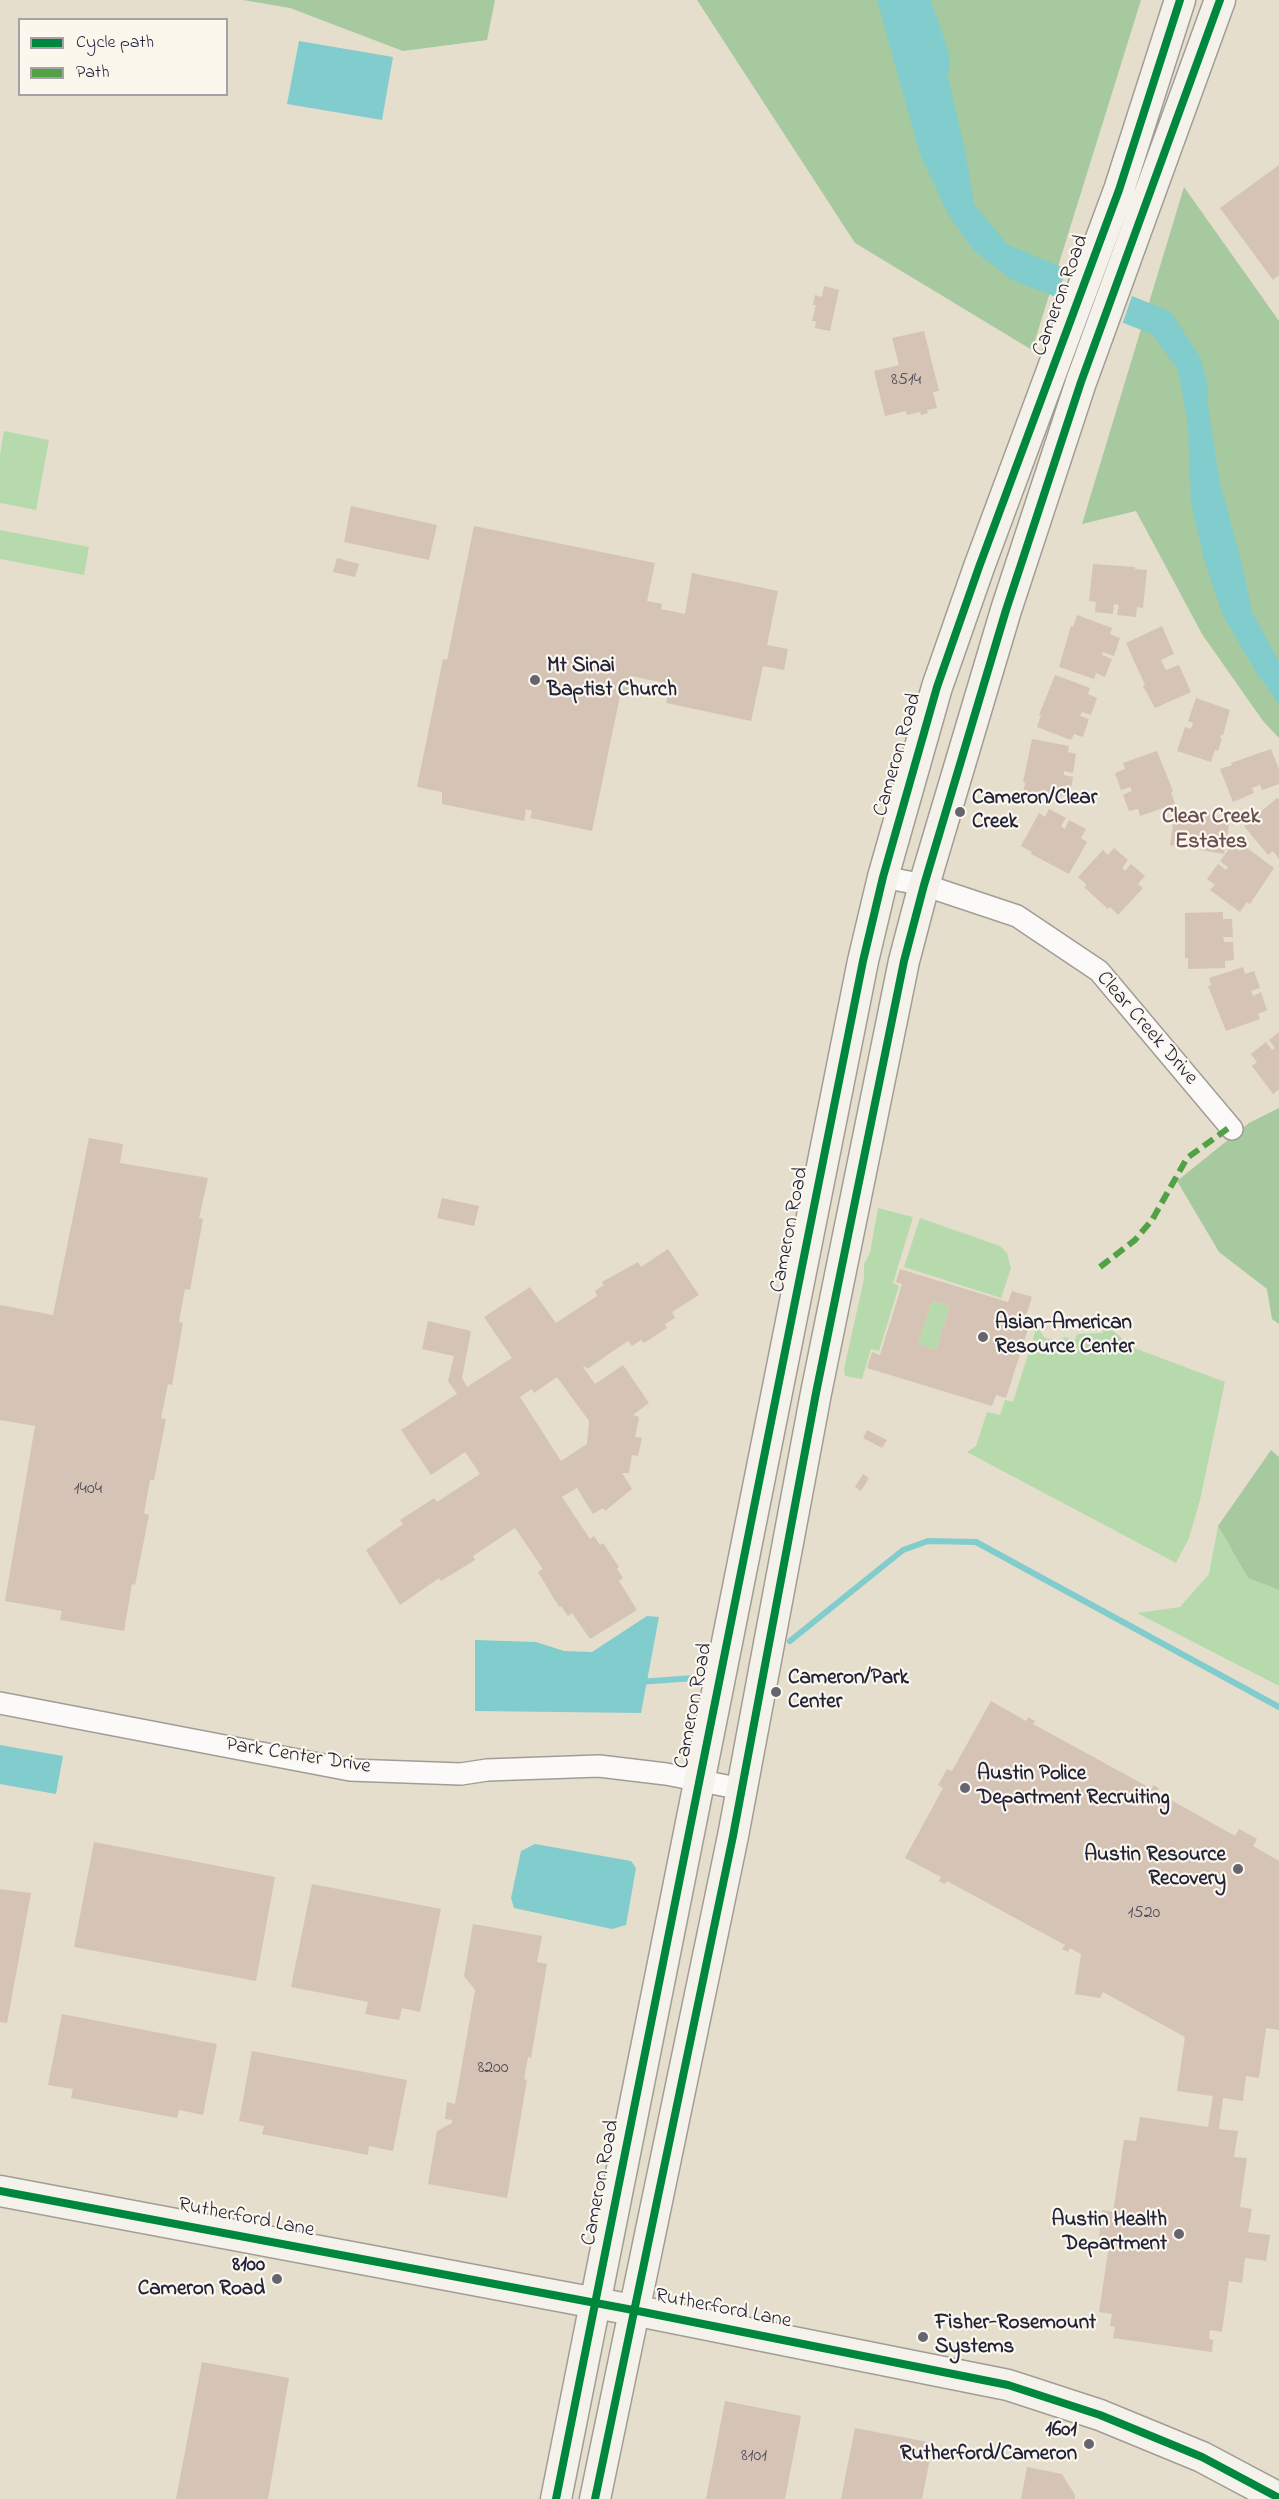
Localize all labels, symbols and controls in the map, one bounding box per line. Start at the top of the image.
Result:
legend [18,18,228,96]
text: Cycle path [76,30,154,56]
text: Path [76,60,110,86]
street label: Cameron Road [1028,232,1096,360]
house number: 8514 [891,370,921,392]
place label: Mt Sinai Baptist Church [547,655,677,705]
marker: Mt Sinai Baptist Church [528,673,542,687]
street label: Cameron Road [869,690,929,820]
place label: Cameron/Clear Creek [972,787,1097,837]
marker: Cameron/Clear Creek [953,805,967,819]
district label: Clear Creek Estates [1162,805,1260,856]
street label: Clear Creek Drive [1090,967,1202,1091]
street label: Cameron Road [766,1165,816,1295]
place label: Asian-American Resource Center [995,1312,1134,1362]
marker: Asian-American Resource Center [976,1330,990,1344]
house number: 1404 [74,1479,102,1501]
street label: Cameron Road [670,1641,720,1771]
place label: Cameron/Park Center [788,1667,909,1717]
marker: Cameron/Park Center [769,1685,783,1699]
street label: Park Center Drive [224,1733,372,1781]
place label: Austin Police Department Recruiting [977,1763,1170,1813]
marker: Austin Police Department Recruiting [958,1781,972,1795]
place label: Austin Resource Recovery [1084,1844,1226,1894]
marker: Austin Resource Recovery [1231,1862,1245,1876]
house number: 1520 [1128,1903,1160,1925]
house number: 8200 [477,2058,509,2080]
street label: Cameron Road [577,2118,627,2248]
street label: Rutherford Lane [176,2193,316,2245]
place label: Austin Health Department [1051,2209,1167,2259]
marker: Austin Health Department [1172,2227,1186,2241]
place label: 8100 Cameron Road [138,2254,265,2304]
marker: 8100 Cameron Road [270,2272,284,2286]
street label: Rutherford Lane [653,2284,793,2336]
place label: Fisher-Rosemount Systems [935,2312,1096,2362]
marker: Fisher-Rosemount Systems [916,2330,930,2344]
place label: 1601 Rutherford/Cameron [900,2419,1077,2469]
marker: 1601 Rutherford/Cameron [1082,2437,1096,2451]
house number: 8101 [741,2446,767,2468]

